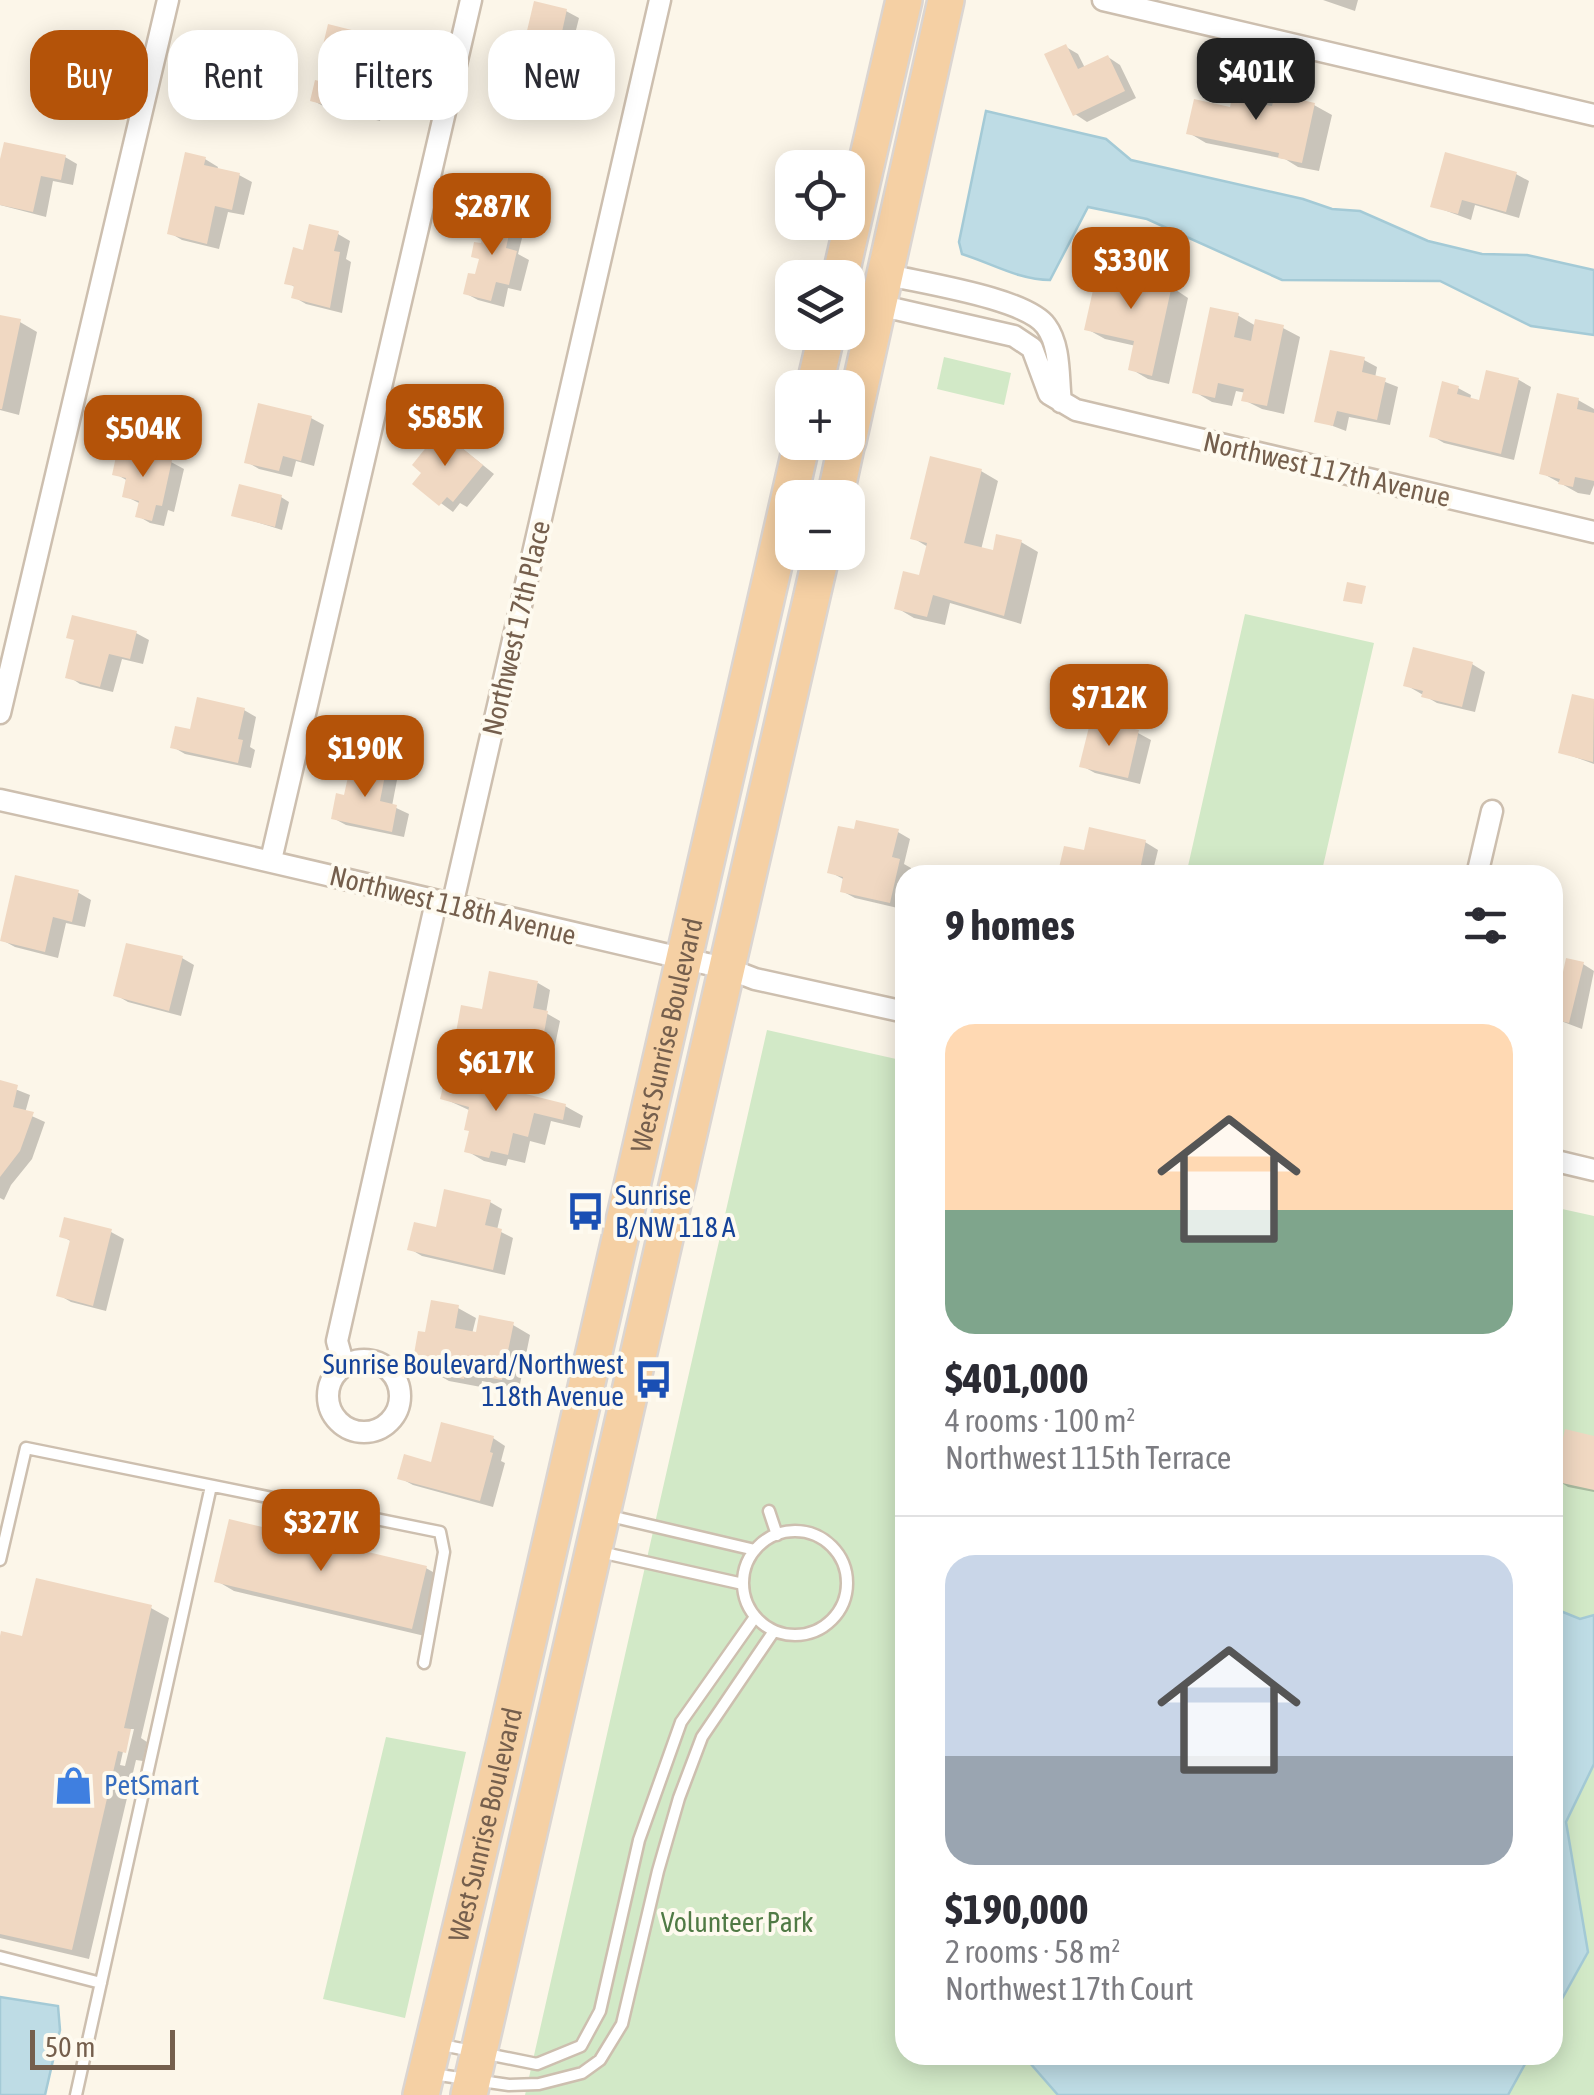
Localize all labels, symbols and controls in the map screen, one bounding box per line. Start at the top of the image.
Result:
chip: Buy [30,30,148,120]
chip: Rent [168,30,298,120]
chip: Filters [318,30,468,120]
chip: New [488,30,615,120]
pin: $401K [1186,38,1326,123]
text: $401K [1219,52,1293,89]
map controls [775,150,865,570]
button: locate [775,150,865,240]
pin: $287K [422,173,562,258]
text: $287K [455,187,529,224]
pin: $330K [1061,227,1201,312]
text: $330K [1094,241,1168,278]
button: layers [775,260,865,350]
button: + [775,370,865,460]
pin: $585K [375,384,515,469]
pin: $504K [73,395,213,480]
text: $585K [408,398,482,435]
text: $504K [106,409,180,446]
street label: Northwest 117th Avenue [1200,425,1454,513]
button: − [775,480,865,570]
street label: Northwest 17th Place [476,518,556,738]
pin: $712K [1039,664,1179,749]
text: $712K [1072,678,1146,715]
pin: $190K [295,715,435,800]
text: $190K [328,729,402,766]
street label: Northwest 118th Avenue [327,859,579,951]
icon: filters [1458,898,1513,953]
text: 9 homes [945,901,1075,949]
street label: West Sunrise Boulevard [624,915,709,1155]
pin: $617K [426,1029,566,1114]
text: $617K [459,1043,533,1080]
icon: home [1139,1089,1319,1269]
place label: Sunrise B/NW 118 A [615,1179,736,1243]
bus stop icon: Sunrise B/NW 118 A [564,1190,606,1232]
place label: Sunrise Boulevard/Northwest 118th Avenue [323,1348,624,1412]
text: $401,000 [945,1354,1089,1402]
bus stop icon: Sunrise Boulevard/Northwest 118th Avenue [633,1359,675,1401]
text: 4 rooms · 100 m² [945,1402,1135,1439]
text: Northwest 115th Terrace [945,1439,1231,1476]
pin: $327K [251,1489,391,1574]
text: $327K [284,1503,358,1540]
icon: home [1139,1620,1319,1800]
street label: West Sunrise Boulevard [442,1704,528,1945]
shop icon: PetSmart [53,1764,95,1806]
place label: PetSmart [104,1769,199,1801]
text: $190,000 [945,1885,1089,1933]
park label: Volunteer Park [661,1906,813,1938]
text: 2 rooms · 58 m² [945,1933,1120,1970]
text: Northwest 17th Court [945,1970,1193,2007]
scale bar [30,2025,175,2070]
text: 50 m [45,2031,95,2063]

